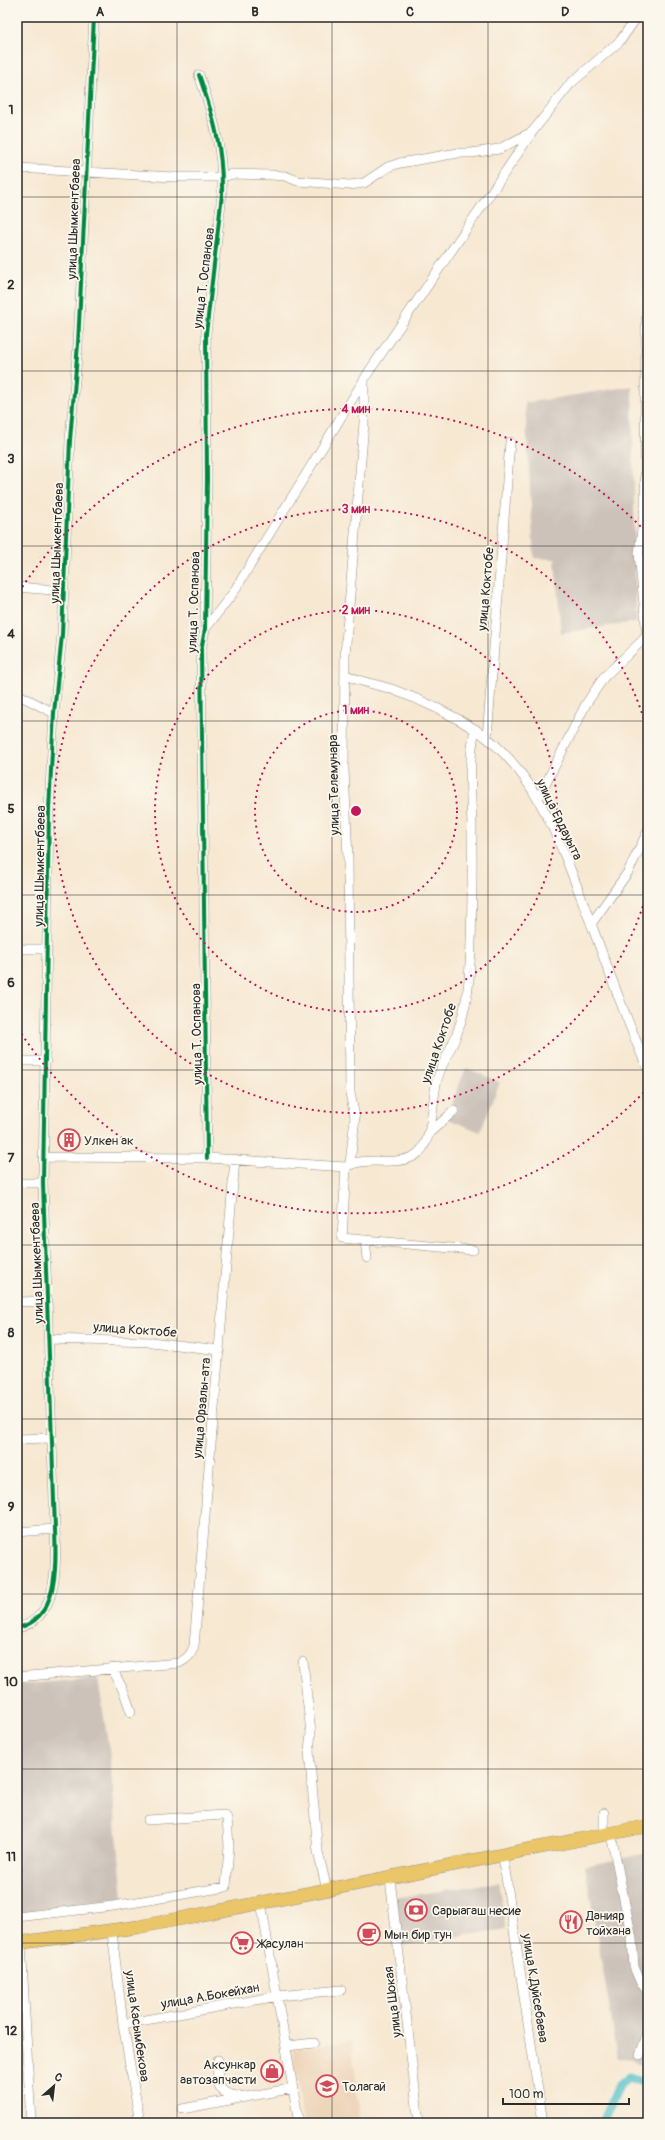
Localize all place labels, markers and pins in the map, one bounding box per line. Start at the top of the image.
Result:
centre of rings [349,804,363,818]
building icon: Улкен ак [56,1127,82,1153]
place label: Улкен ак [84,1133,134,1149]
bank icon: Сарыагаш несие [403,1897,429,1923]
place label: Сарыагаш несие [432,1903,521,1919]
place label: Данияр тойхана [585,1908,631,1939]
restaurant icon: Данияр тойхана [558,1909,584,1935]
cafe icon: Мын бир тун [356,1921,382,1947]
place label: Мын бир тун [384,1927,452,1943]
supermarket icon: Жасулан [229,1930,255,1956]
place label: Жасулан [256,1936,303,1952]
place label: Аксункар автозапчасти [180,2057,256,2088]
shop icon: Аксункар автозапчасти [259,2058,285,2084]
school or university icon: Толагай [314,2073,340,2099]
place label: Толагай [342,2079,386,2095]

